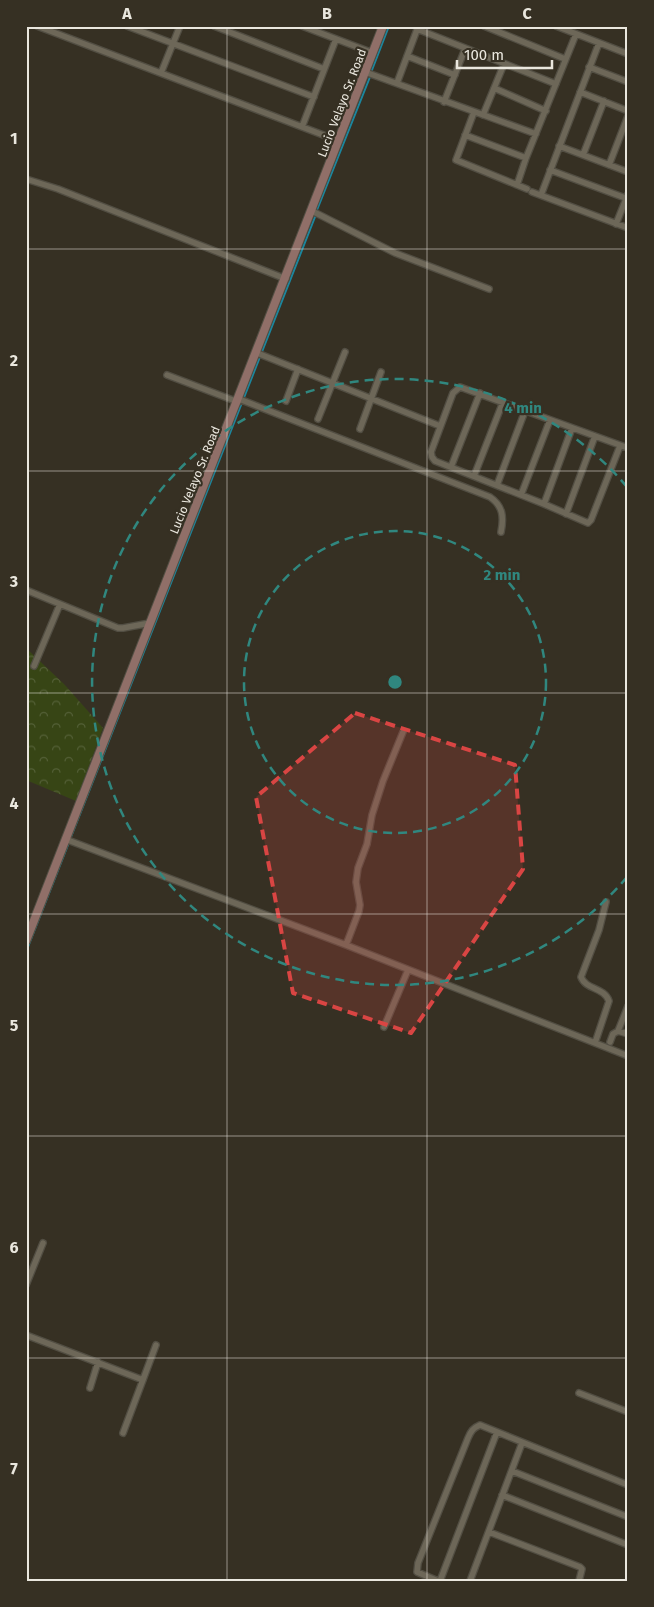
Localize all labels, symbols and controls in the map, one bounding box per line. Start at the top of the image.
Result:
text: A [121,4,132,23]
text: B [322,4,332,23]
text: C [522,4,532,23]
scale bar [457,38,552,70]
text: 100 m [464,46,504,64]
street label: Lucio Velayo Sr. Road [315,47,369,159]
text: 1 [10,129,18,148]
text: 2 [10,351,18,370]
text: 4 min [504,399,542,417]
street label: Lucio Velayo Sr. Road [167,424,223,536]
text: 2 min [484,566,520,584]
text: 3 [9,572,18,591]
centre of rings [386,673,404,691]
text: 4 [9,794,19,813]
text: 5 [10,1016,19,1035]
text: 6 [9,1238,19,1257]
text: 7 [10,1459,18,1478]

